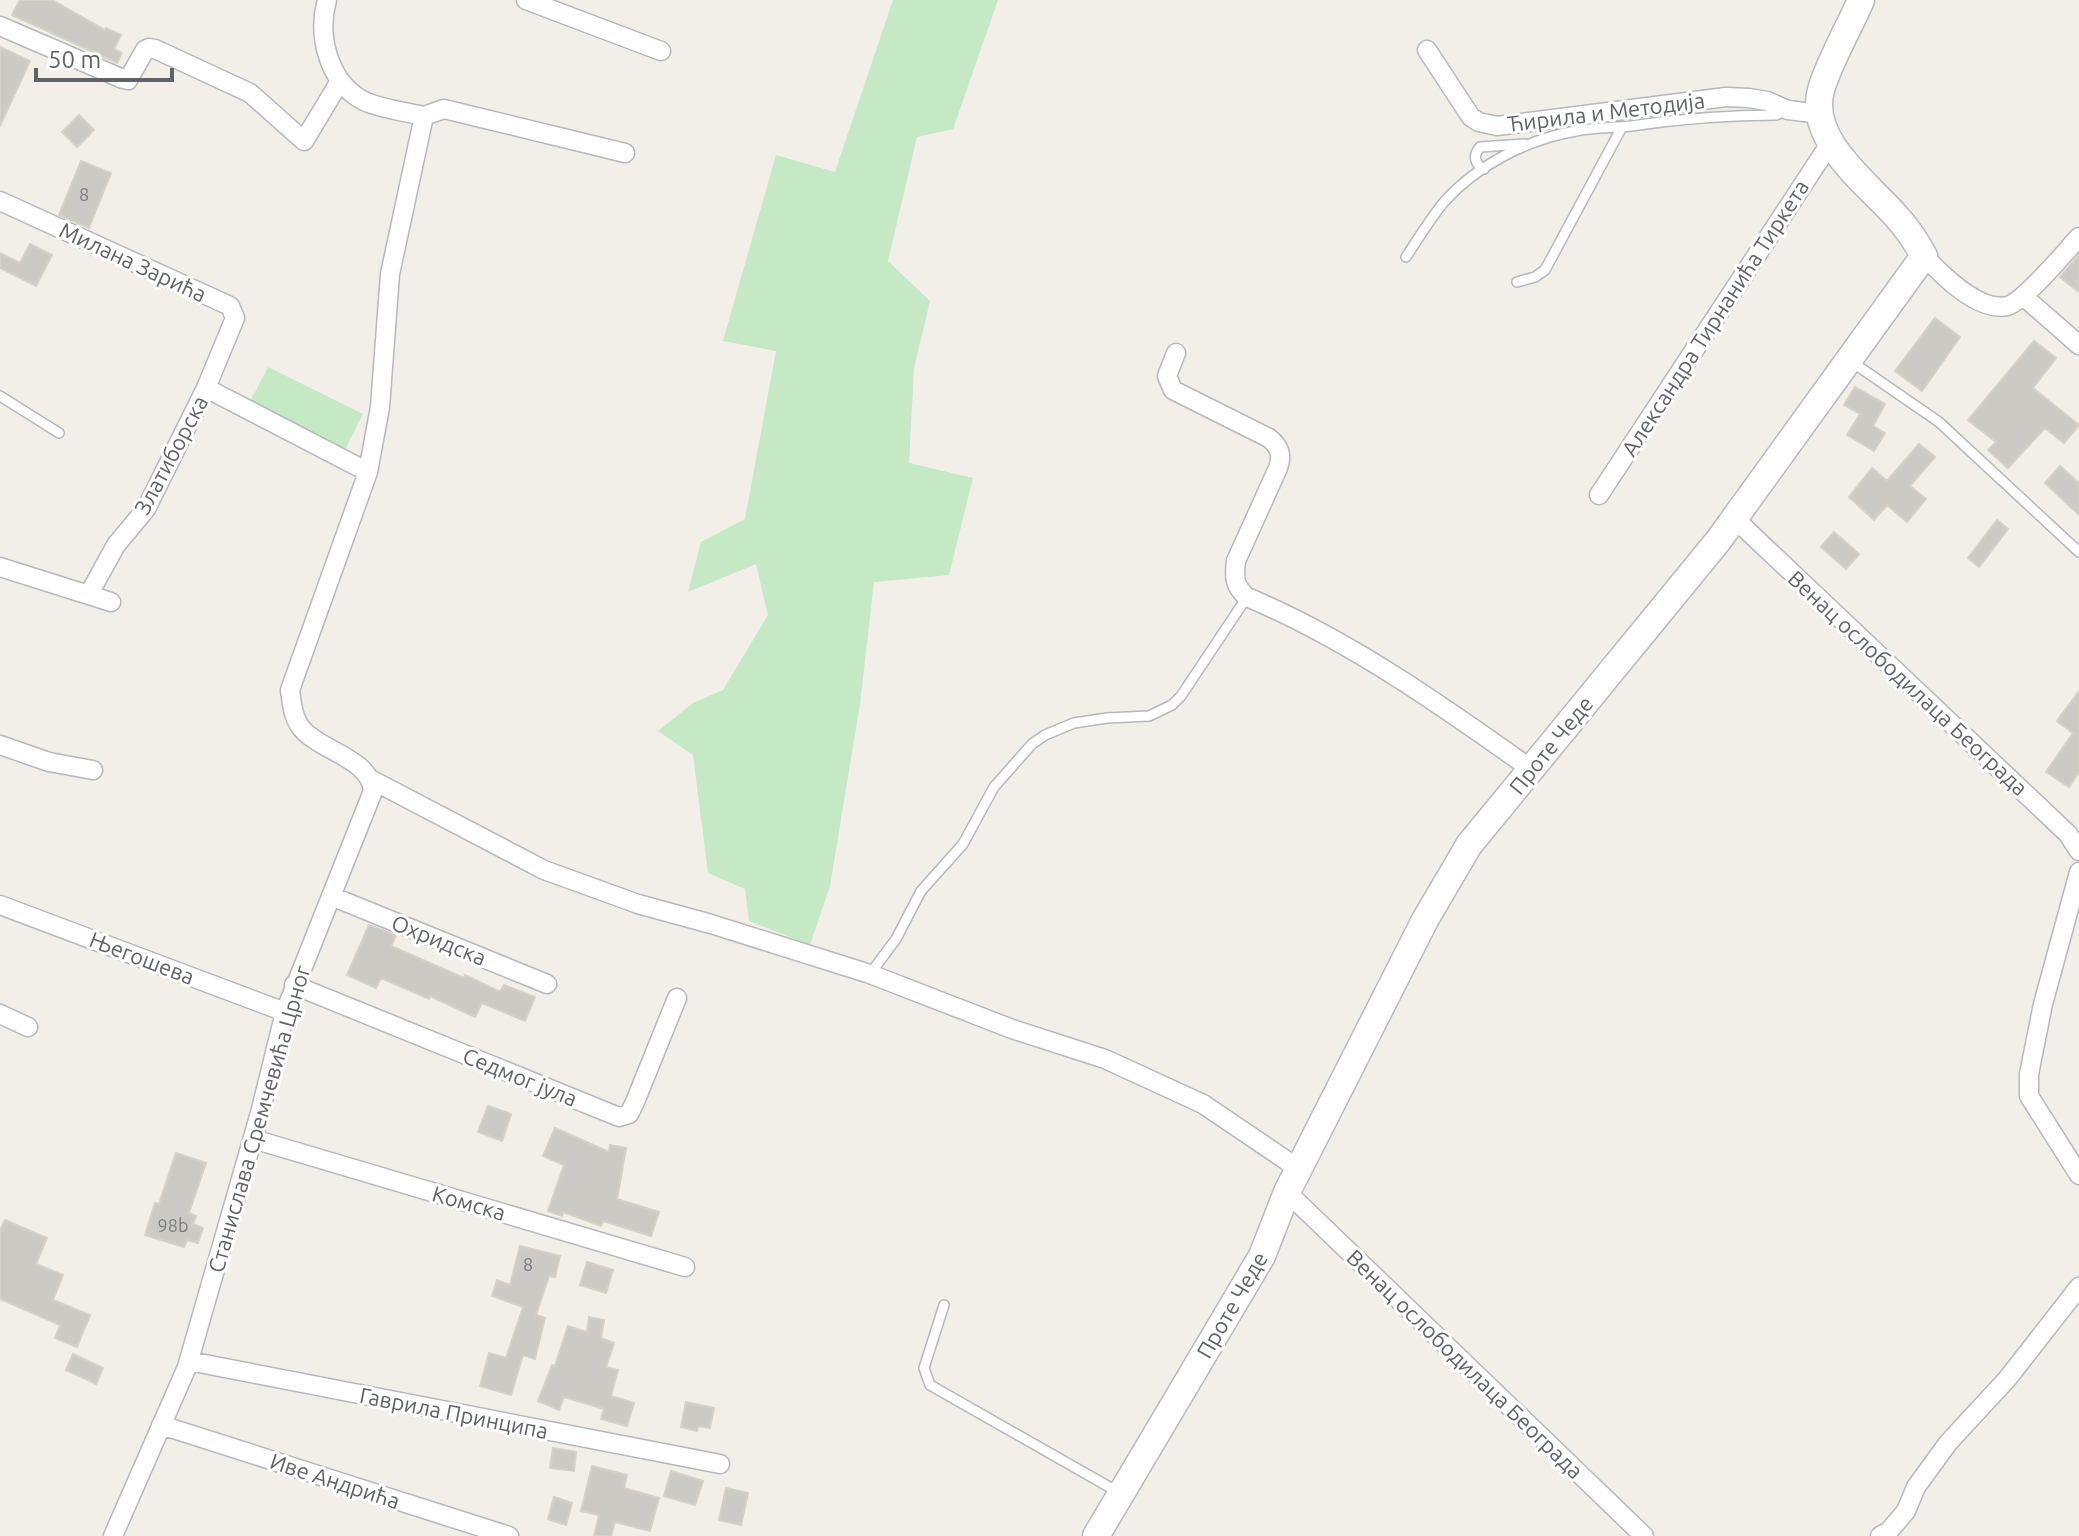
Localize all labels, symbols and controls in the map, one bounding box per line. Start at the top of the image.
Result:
scale bar [36,32,172,82]
text: 50 m [48,46,101,73]
street label: Ћирила и Методија [1506,87,1706,136]
street label: Александра Тирнанића Тиркета [1616,175,1813,461]
house number: 8 [79,184,89,204]
street label: Милана Зарића [56,217,211,306]
street label: Златиборска [129,391,212,518]
street label: Венац ослободилаца Београда [1784,565,2033,800]
street label: Проте Чеде [1504,691,1598,799]
street label: Охридска [388,909,490,970]
street label: Његошева [86,926,198,989]
street label: Станислава Сремчевића Црног [203,962,314,1275]
street label: Седмог јула [459,1042,581,1111]
street label: Комска [430,1180,509,1225]
house number: 98b [158,1215,188,1235]
street label: Венац ослободилаца Београда [1342,1244,1588,1483]
street label: Проте Чеде [1191,1247,1272,1362]
house number: 8 [523,1254,533,1274]
street label: Гаврила Принципа [358,1382,550,1443]
street label: Иве Андрића [267,1448,403,1513]

